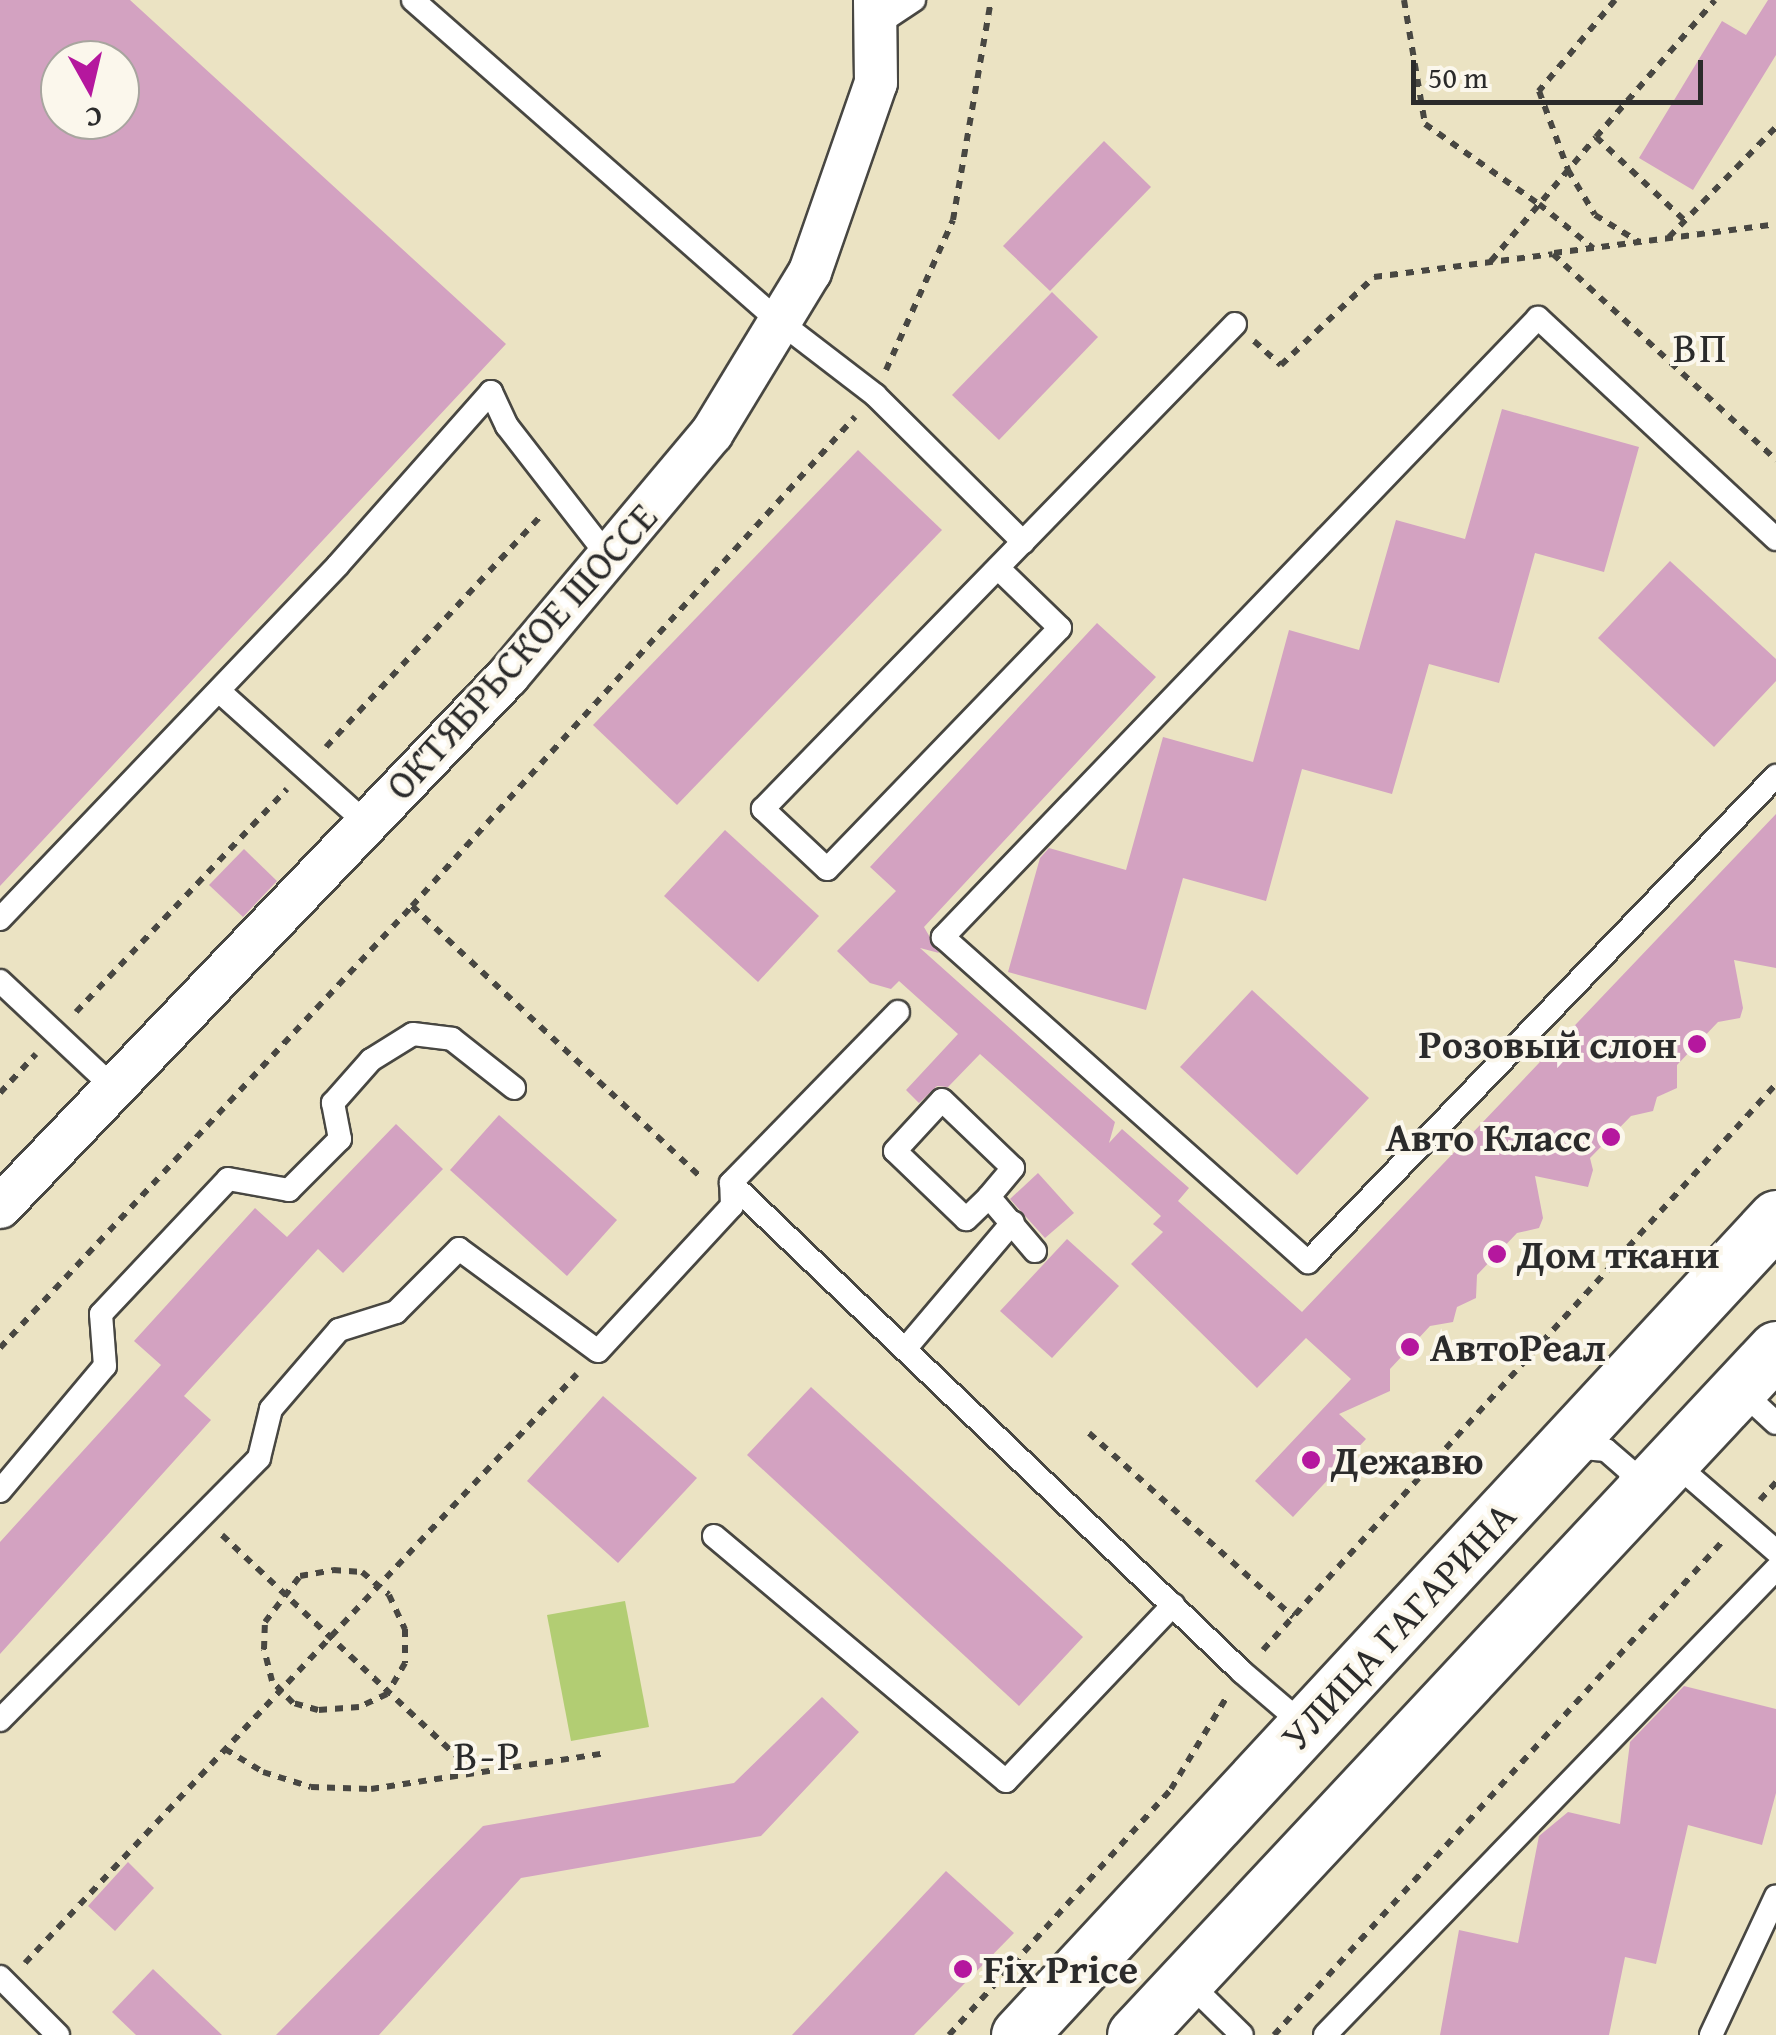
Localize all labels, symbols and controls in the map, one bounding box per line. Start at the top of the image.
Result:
north arrow [40,40,140,140]
scale bar [1416,40,1708,102]
text: 50 m [1428,55,1488,99]
text: С [83,97,105,140]
district label: ВП [1673,322,1729,372]
street label: ОКТЯБРЬСКОЕ ШОССЕ [375,493,667,809]
place label: Розовый слон [1419,1020,1677,1068]
marker: Розовый слон [1686,1033,1708,1055]
place label: Авто Класс [1385,1113,1591,1161]
marker: Авто Класс [1600,1126,1622,1148]
place label: Дом ткани [1517,1230,1720,1278]
marker: Дом ткани [1486,1243,1508,1265]
place label: АвтоРеал [1430,1323,1606,1371]
marker: АвтоРеал [1399,1336,1421,1358]
place label: Дежавю [1331,1436,1484,1484]
marker: Дежавю [1300,1449,1322,1471]
street label: УЛИЦА ГАГАРИНА [1271,1492,1525,1760]
district label: В-Р [454,1730,522,1780]
place label: Fix Price [983,1945,1138,1993]
marker: Fix Price [952,1958,974,1980]

